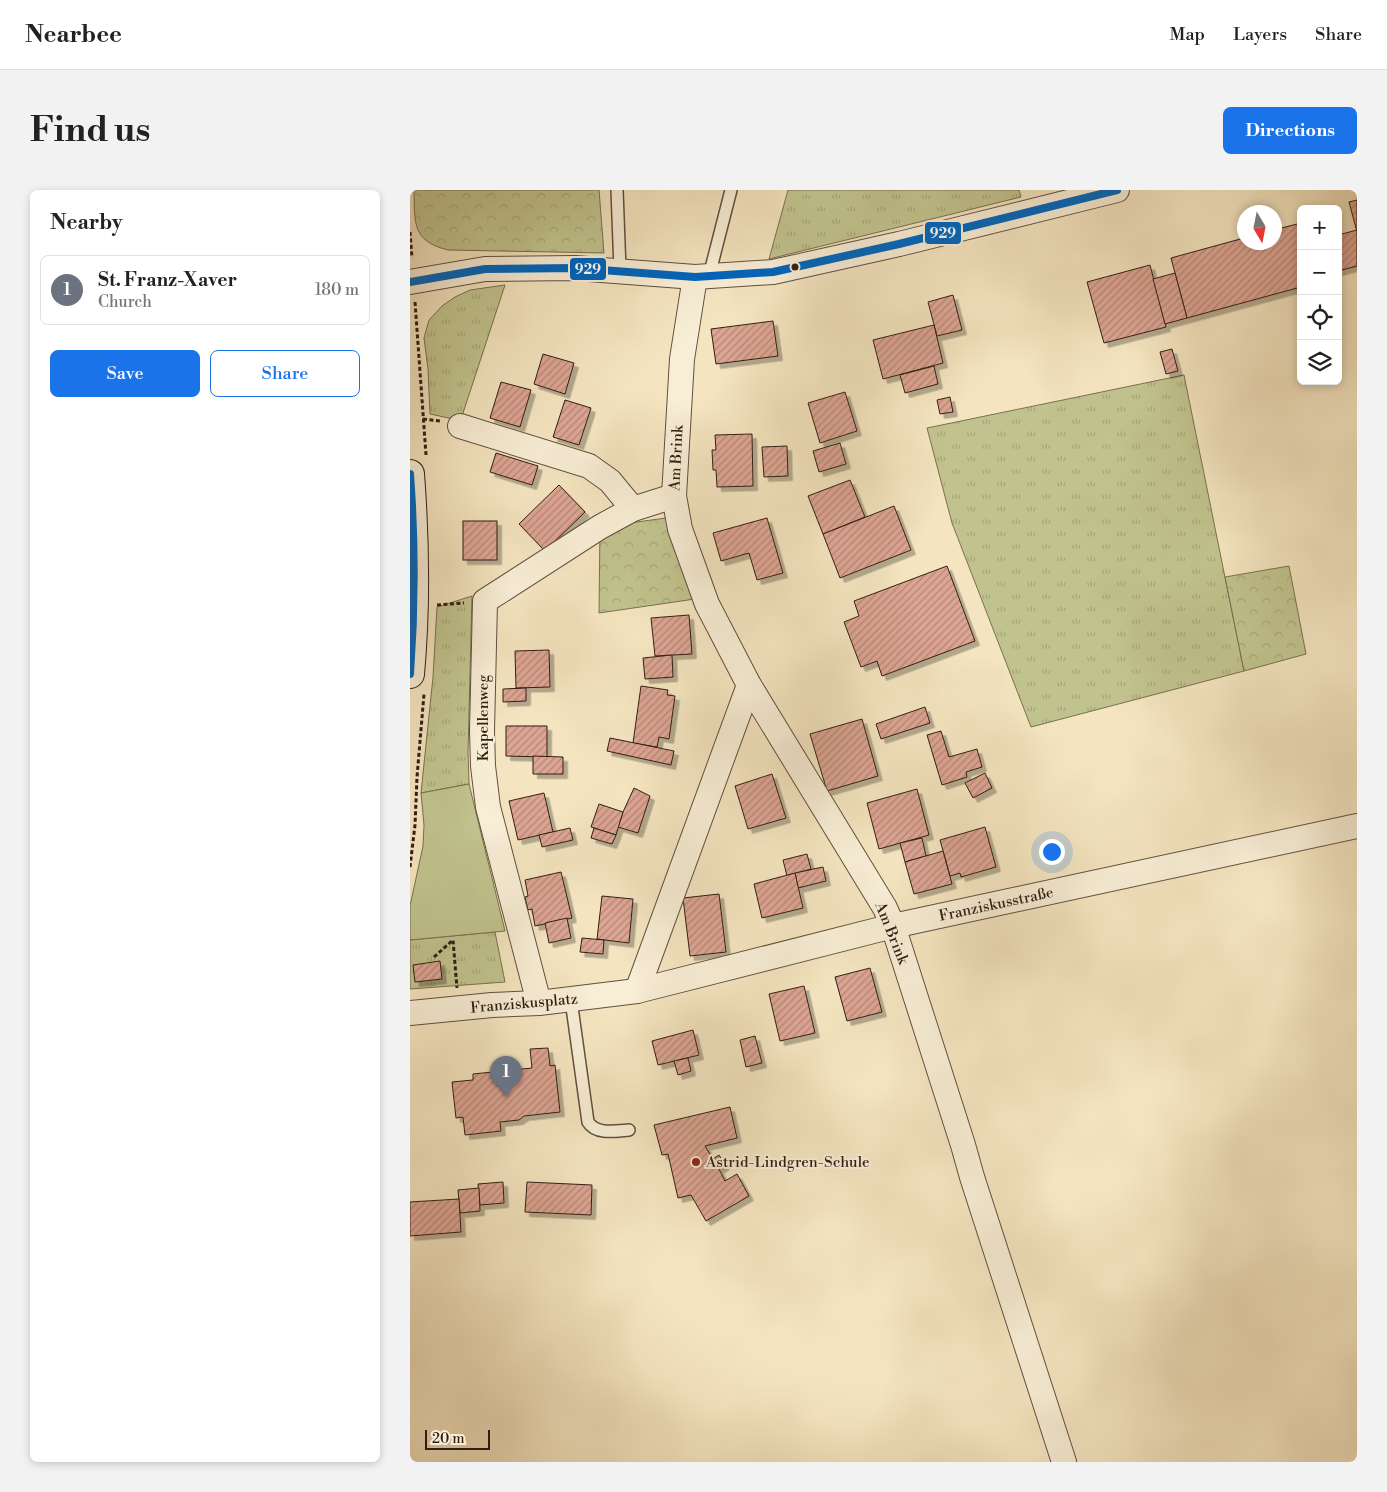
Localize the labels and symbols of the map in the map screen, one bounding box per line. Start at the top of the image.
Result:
north arrow [1237,205,1282,250]
line badge: 929 [924,221,962,245]
text: 929 [930,225,956,243]
line badge: 929 [569,257,607,281]
text: 929 [575,261,601,279]
unlabelled marker [790,262,800,272]
street label: Am Brink [665,424,688,492]
street label: Kapellenweg [474,675,493,761]
your location [1039,839,1065,865]
street label: Franziskusstraße [937,883,1055,926]
street label: Am Brink [870,898,913,968]
street label: Franziskusplatz [469,989,579,1018]
pin: 1 [490,1056,522,1097]
place label: Astrid-Lindgren-Schule [705,1153,870,1172]
marker: Astrid-Lindgren-Schule [690,1156,702,1168]
scale bar [425,1427,490,1450]

